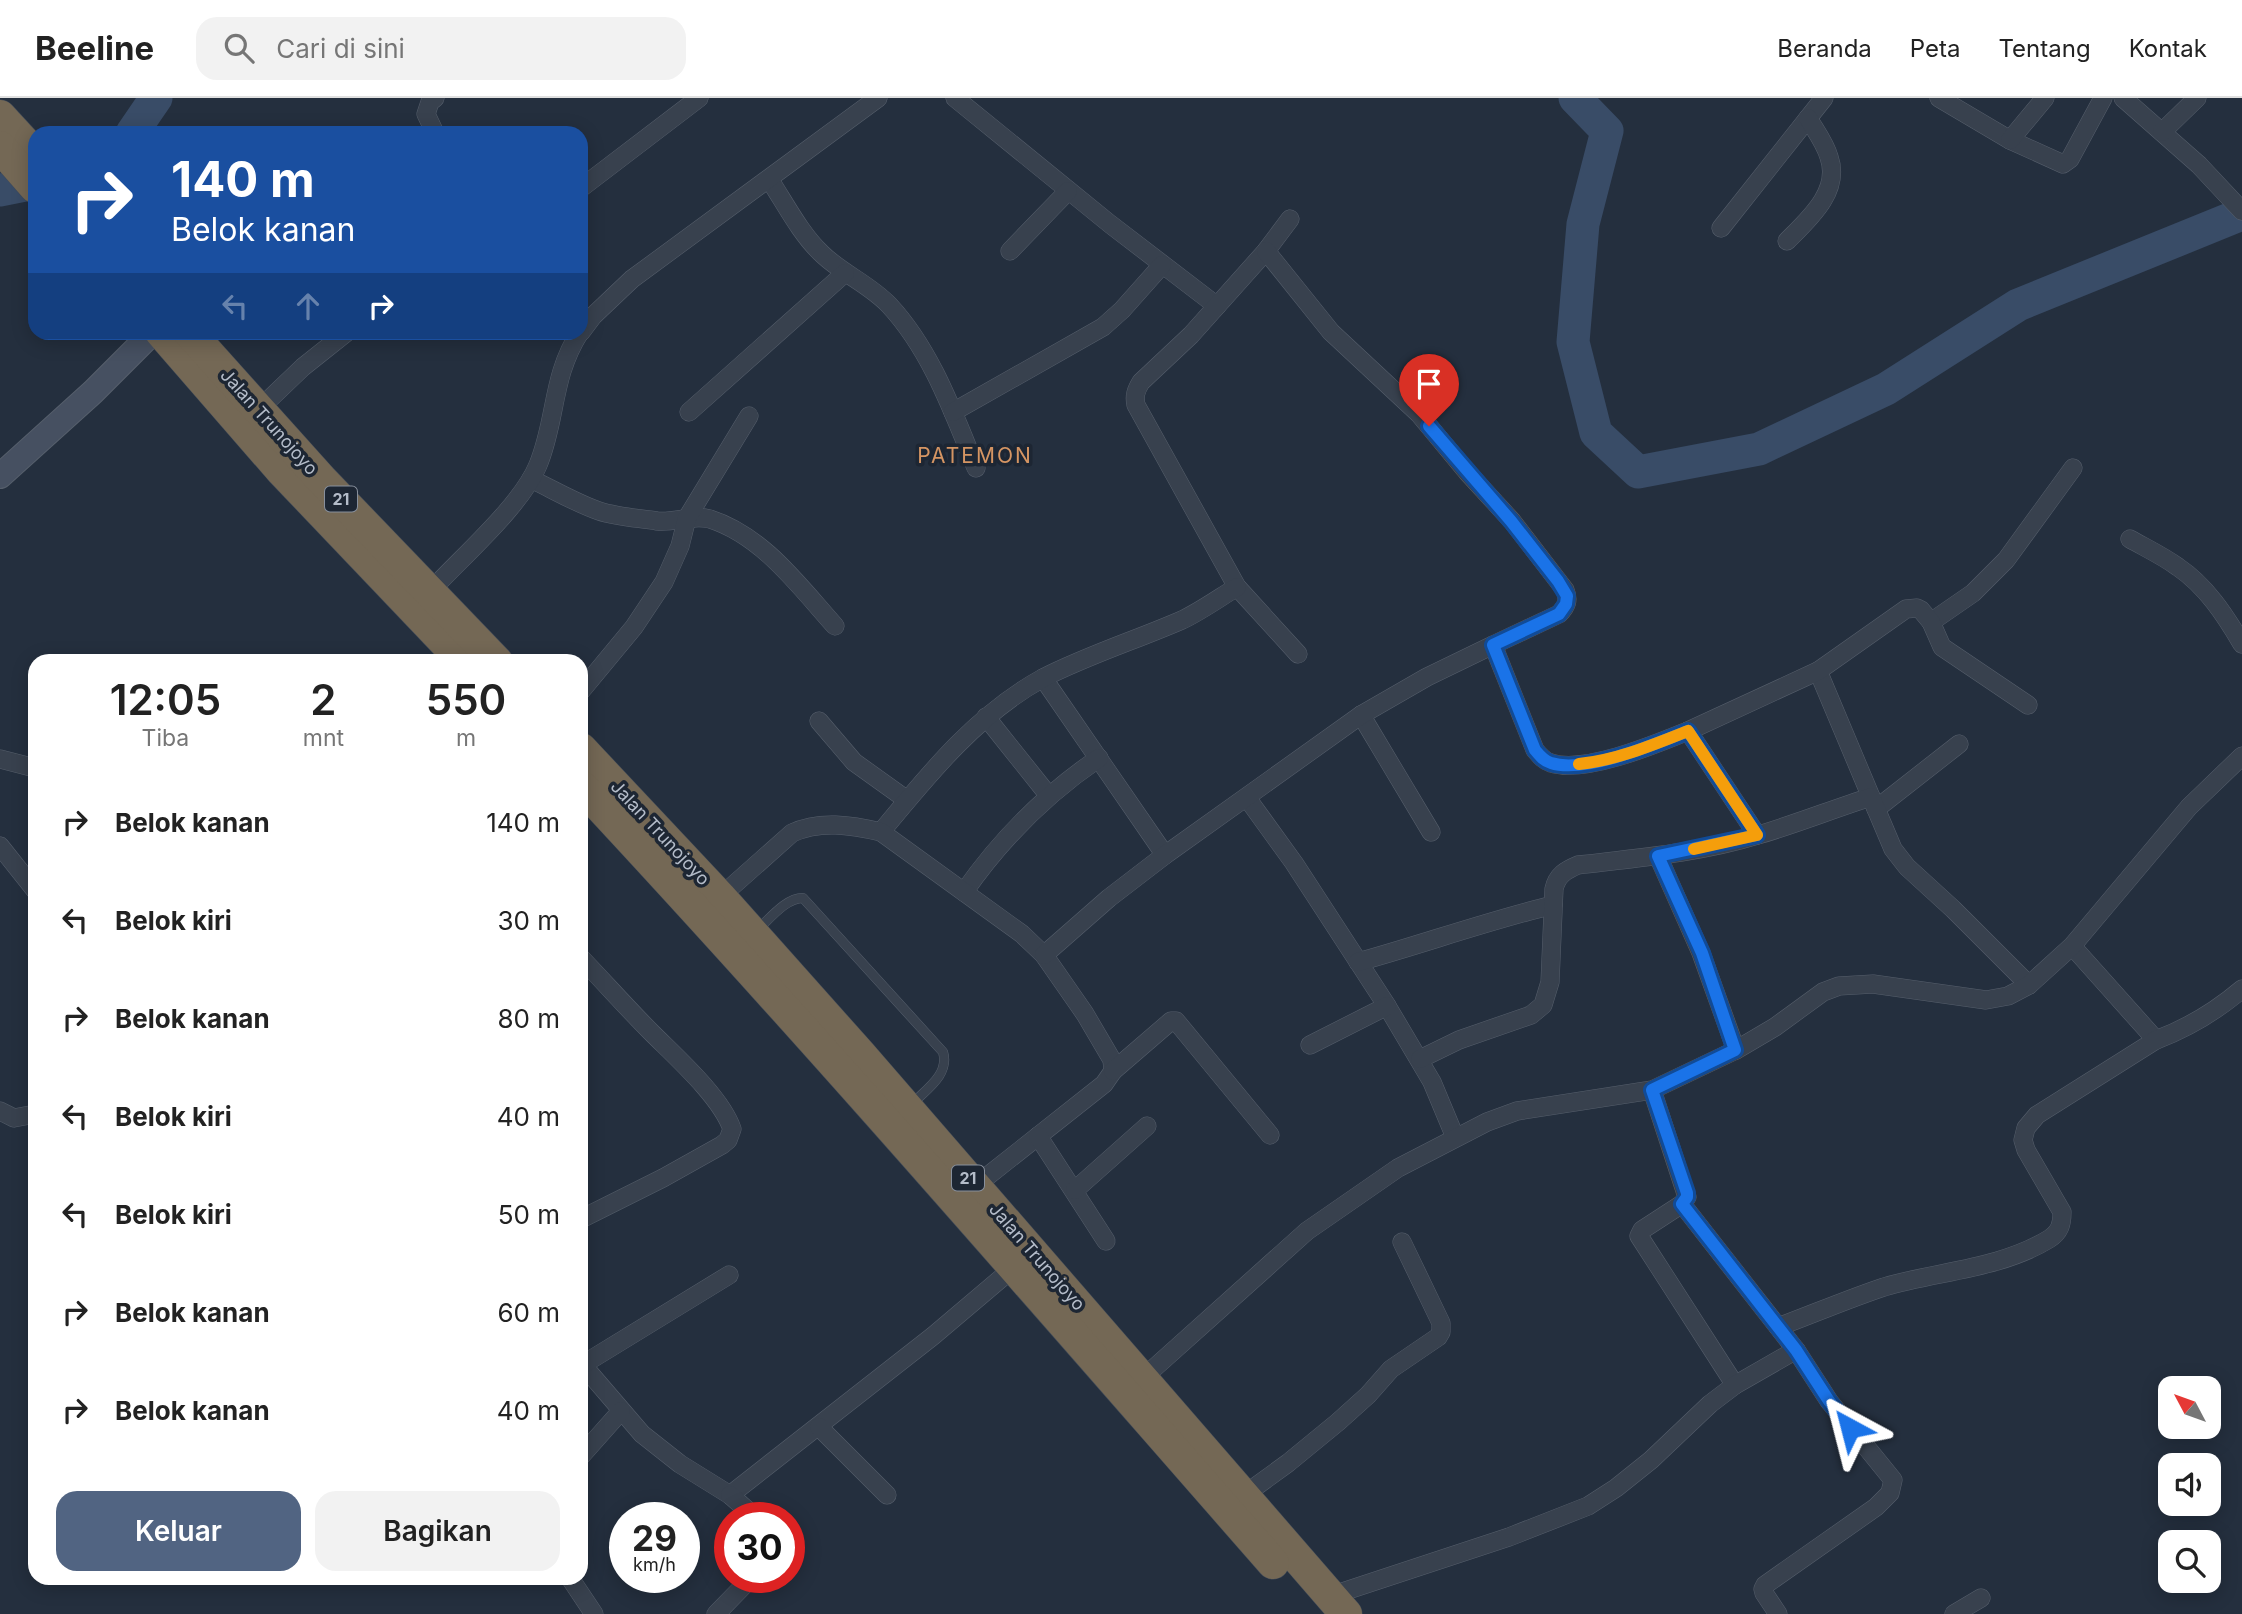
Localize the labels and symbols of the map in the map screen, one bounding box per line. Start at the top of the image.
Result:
pin [1399,354,1459,426]
street label: Jalan Trunojoyo [216,364,322,479]
district label: PATEMON [917,443,1033,468]
road number: 21 [325,486,357,512]
street label: Jalan Trunojoyo [607,776,714,889]
road number: 21 [952,1166,984,1190]
street label: Jalan Trunojoyo [985,1199,1090,1315]
north arrow [2158,1376,2221,1438]
position arrow [1813,1391,1887,1465]
speed limit sign: 30 [714,1502,805,1593]

